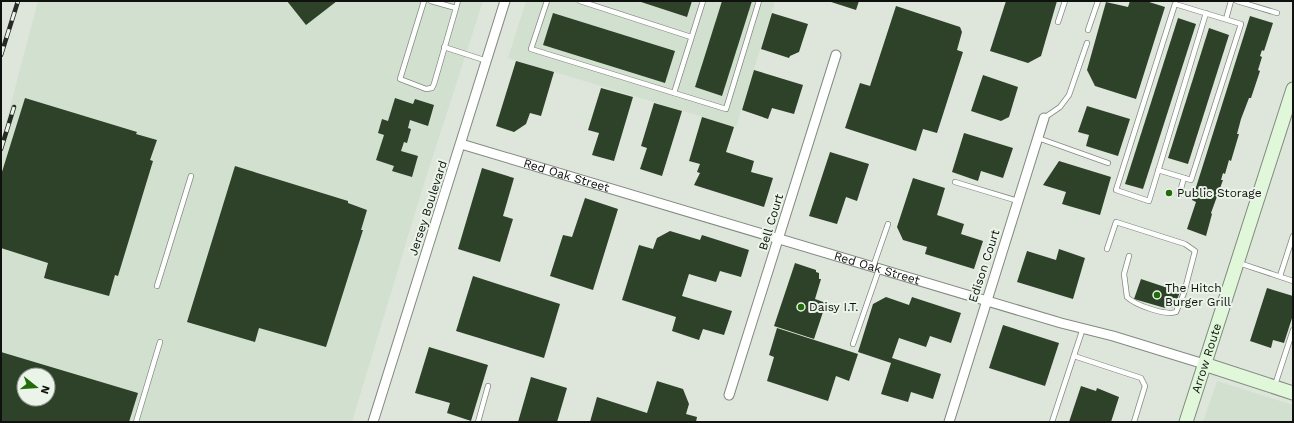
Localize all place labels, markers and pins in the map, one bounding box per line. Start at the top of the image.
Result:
place label: Public Storage [1177,186,1262,200]
marker: Public Storage [1164,188,1174,198]
place label: The Hitch Burger Grill [1165,281,1231,309]
marker: The Hitch Burger Grill [1152,290,1162,300]
place label: Daisy I.T. [809,300,859,314]
marker: Daisy I.T. [796,302,806,312]

